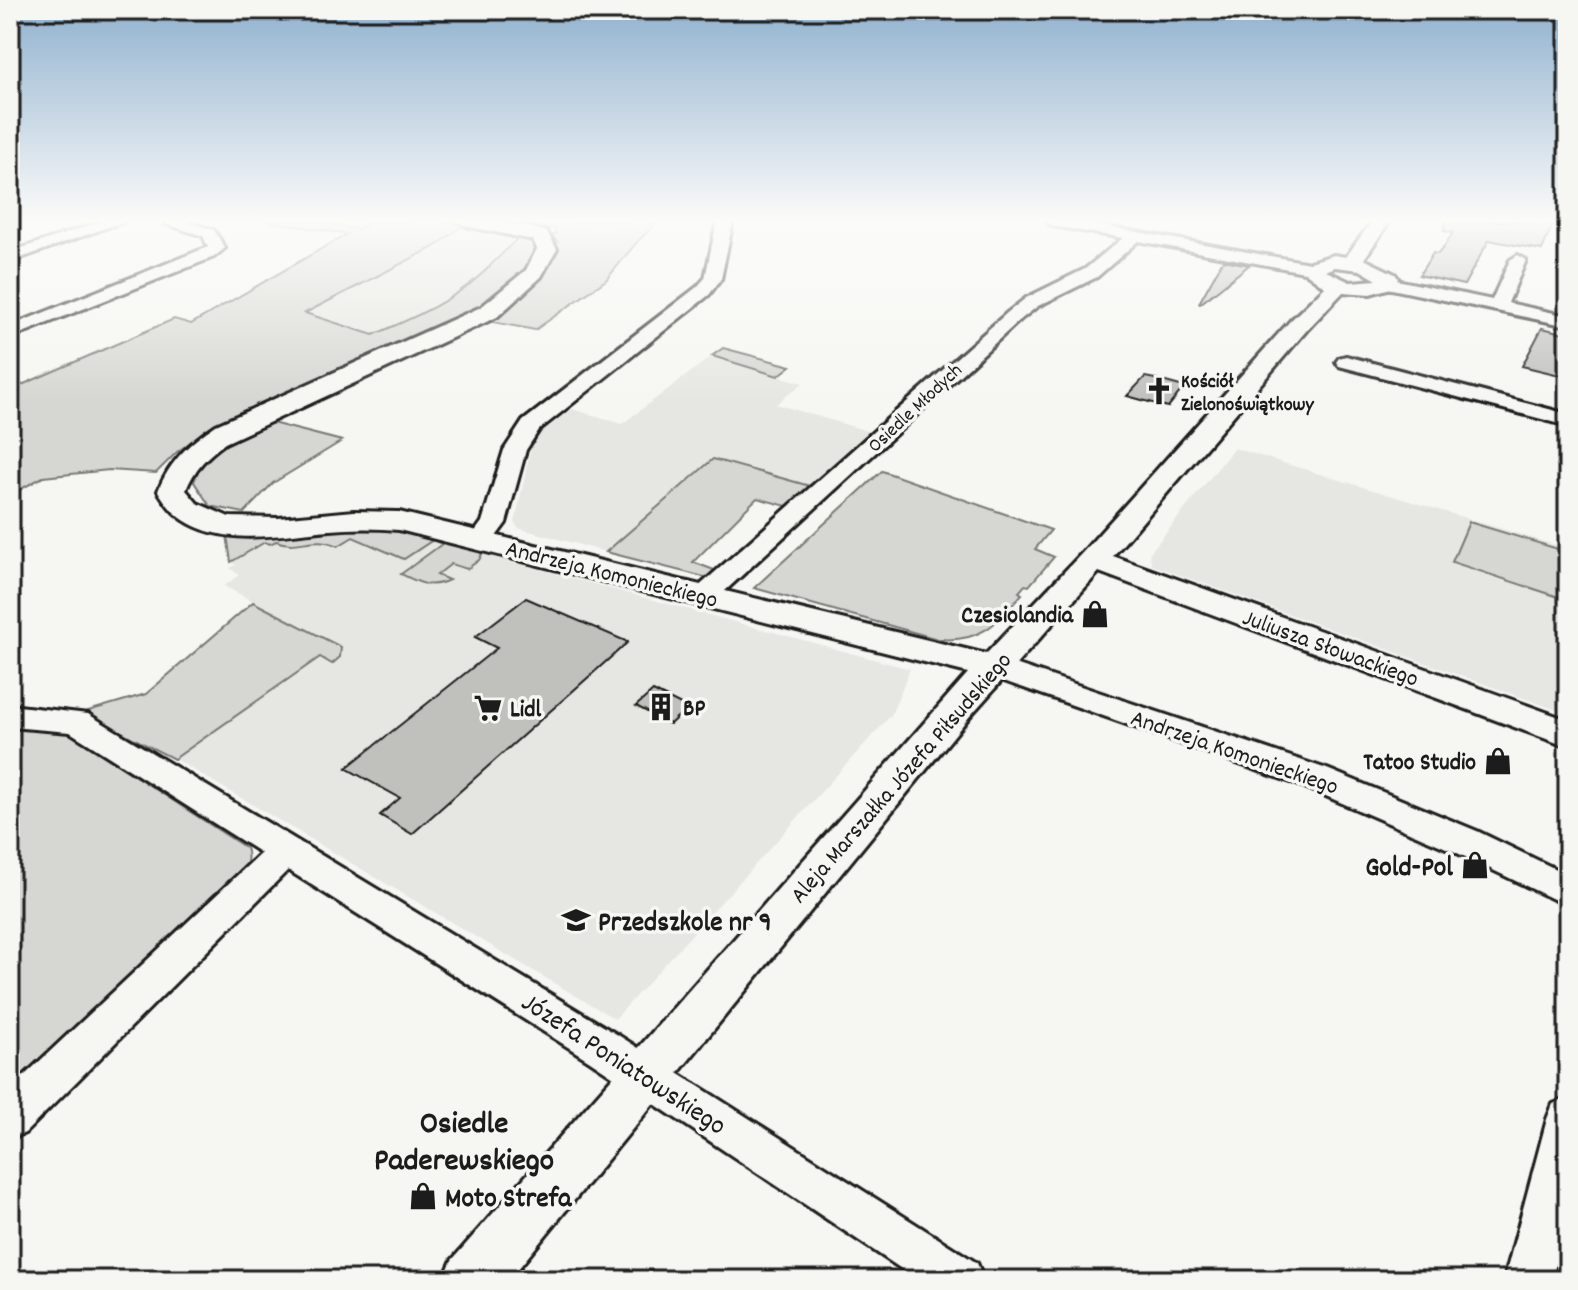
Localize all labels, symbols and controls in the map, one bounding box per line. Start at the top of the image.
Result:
street label: Osiedle Młodych [863,358,970,460]
place label: Kościół Zielonoświątkowy [1181,369,1314,420]
church icon: Kościół Zielonoświątkowy [1144,376,1174,406]
street label: Andrzeja Komonieckiego [502,533,721,619]
shop icon: Czesiolandia [1080,599,1110,629]
place label: Czesiolandia [961,600,1074,634]
street label: Juliusza Słowackiego [1237,602,1423,697]
street label: Aleja Marszałka Józefa Piłsudskiego [783,646,1021,912]
building icon: BP [646,692,676,722]
supermarket icon: Lidl [473,693,503,723]
place label: BP [683,693,705,727]
place label: Lidl [510,694,541,728]
street label: Andrzeja Komonieckiego [1126,702,1342,805]
shop icon: Tatoo Studio [1483,746,1513,776]
place label: Tatoo Studio [1363,747,1476,781]
place label: Gold-Pol [1365,850,1453,890]
shop icon: Gold-Pol [1460,850,1490,880]
school or university icon: Przedszkole nr 9 [561,905,591,935]
place label: Przedszkole nr 9 [598,905,772,945]
street label: Józefa Poniatowskiego [512,985,733,1148]
district label: Osiedle Paderewskiego [374,1103,554,1186]
shop icon: Moto Strefa [408,1181,438,1211]
place label: Moto Strefa [445,1181,572,1221]

